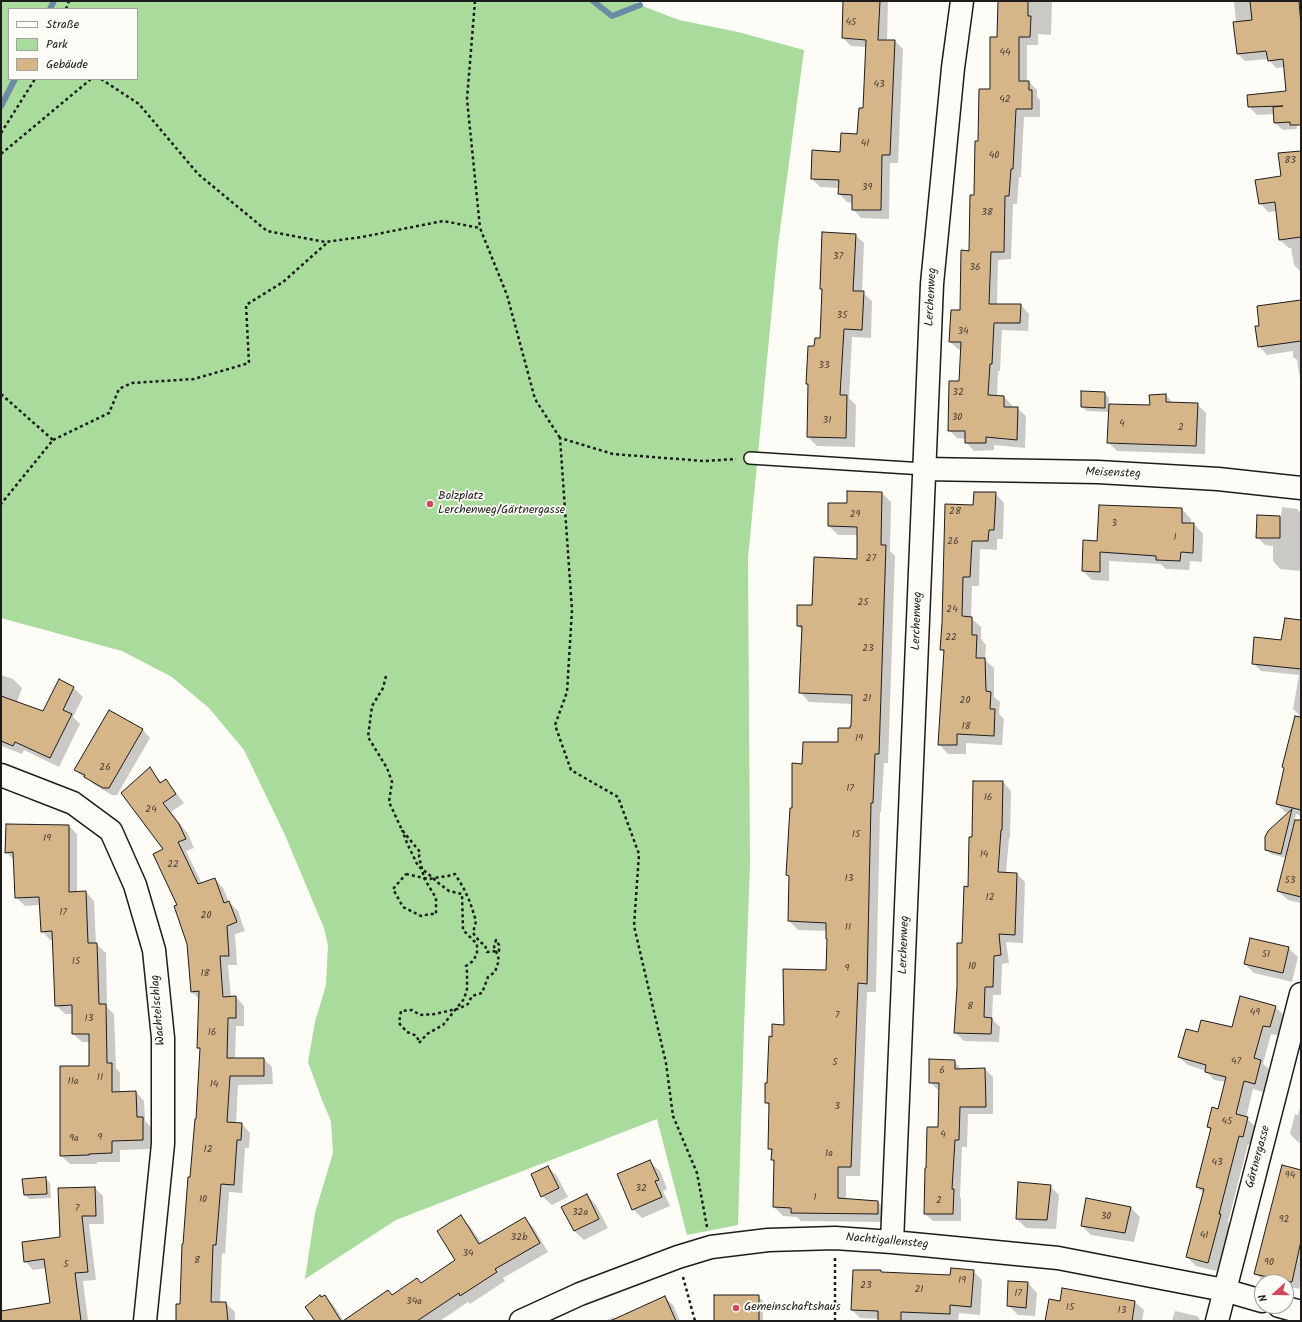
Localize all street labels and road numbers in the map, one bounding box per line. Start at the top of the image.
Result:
street label: Lerchenweg [923,267,941,327]
street label: Meisensteg [1085,466,1141,482]
street label: Lerchenweg [910,591,926,651]
street label: Lerchenweg [897,915,913,975]
street label: Wachtelschlag [149,974,169,1046]
street label: Gärtnergasse [1244,1124,1274,1190]
street label: Nachtigallensteg [845,1231,929,1253]

